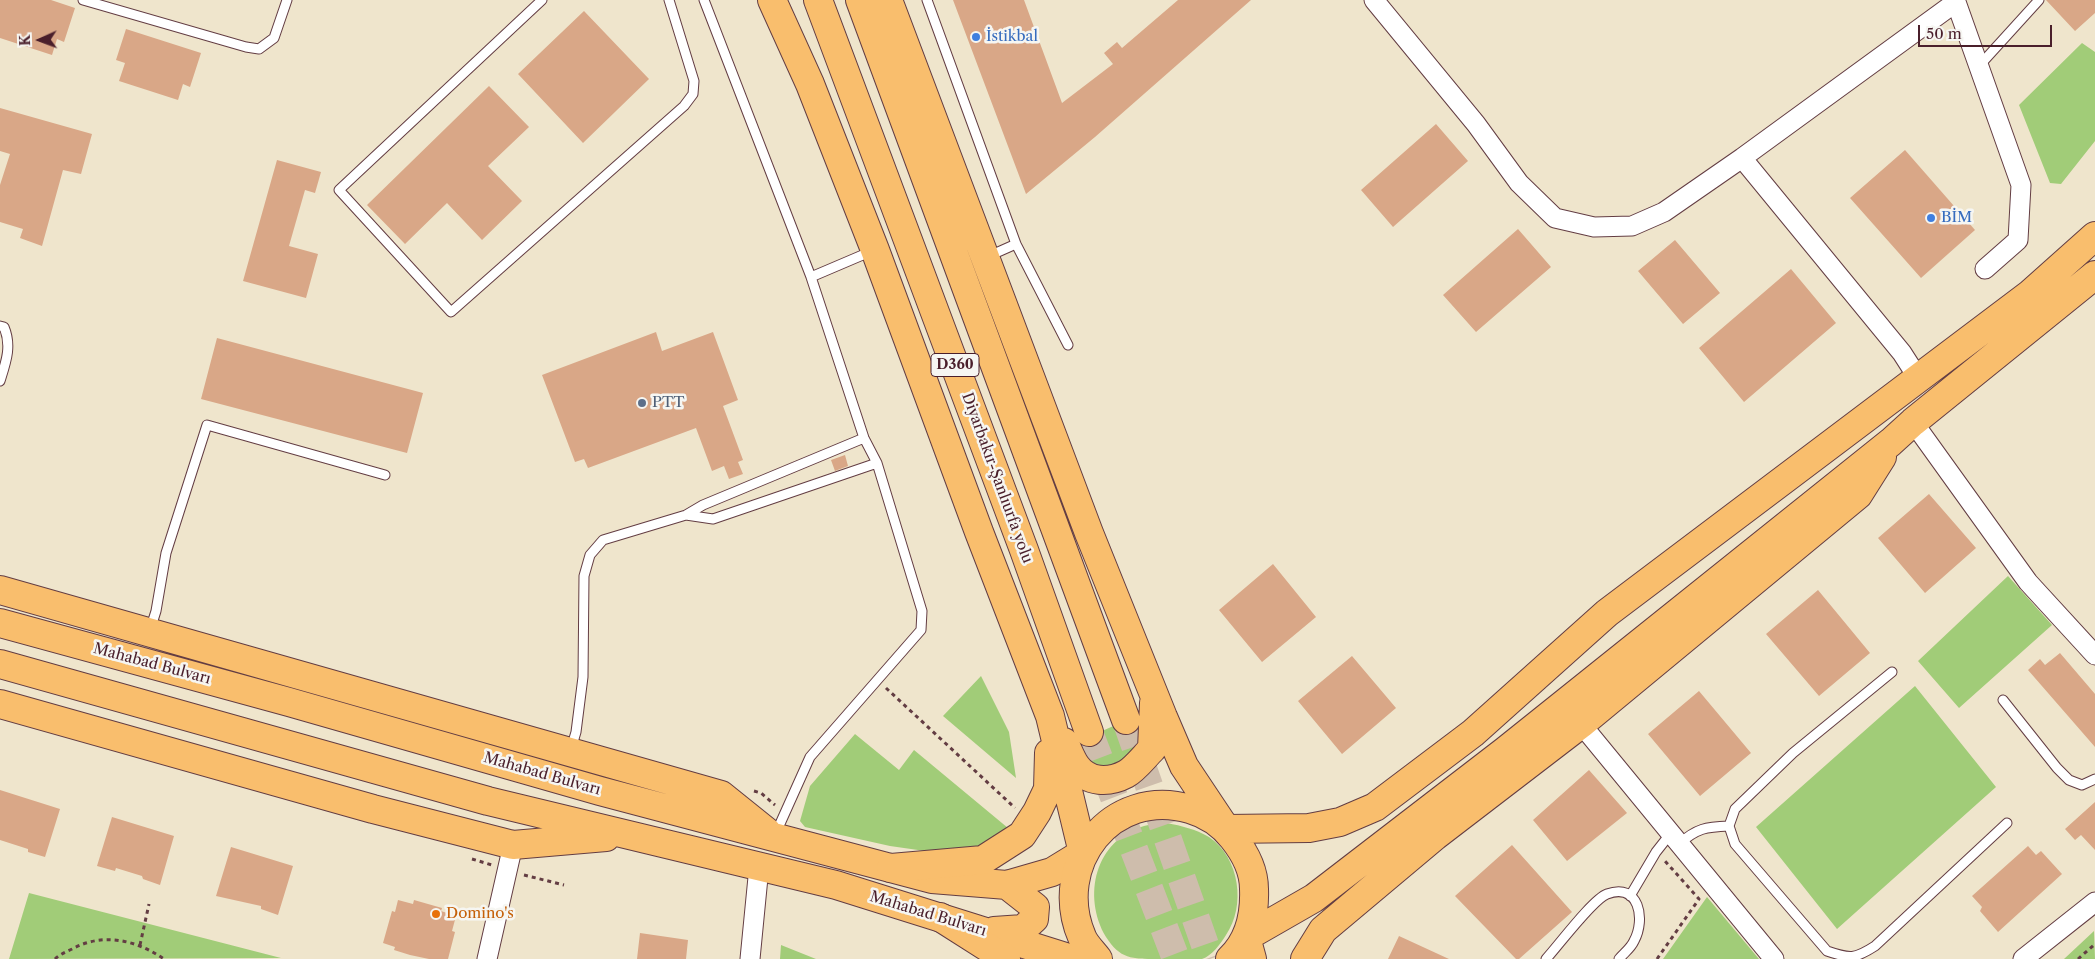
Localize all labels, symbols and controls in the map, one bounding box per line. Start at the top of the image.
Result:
north arrow [15,15,65,65]
scale bar [1920,15,2054,47]
text: 50 m [1926,24,1962,43]
place label: İstikbal [986,28,1038,46]
marker: İstikbal [970,31,982,43]
text: K [16,35,34,46]
place label: BİM [1941,209,1972,227]
marker: BİM [1925,212,1937,224]
road number: D360 [931,354,979,376]
street label: Diyarbakır-Şanlıurfa yolu [958,390,1036,566]
place label: PTT [652,394,684,412]
marker: PTT [636,397,648,409]
street label: Mahabad Bulvarı [91,640,213,688]
street label: Mahabad Bulvarı [481,749,603,799]
street label: Mahabad Bulvarı [868,888,988,940]
place label: Domino's [446,905,514,923]
marker: Domino's [430,908,442,920]

